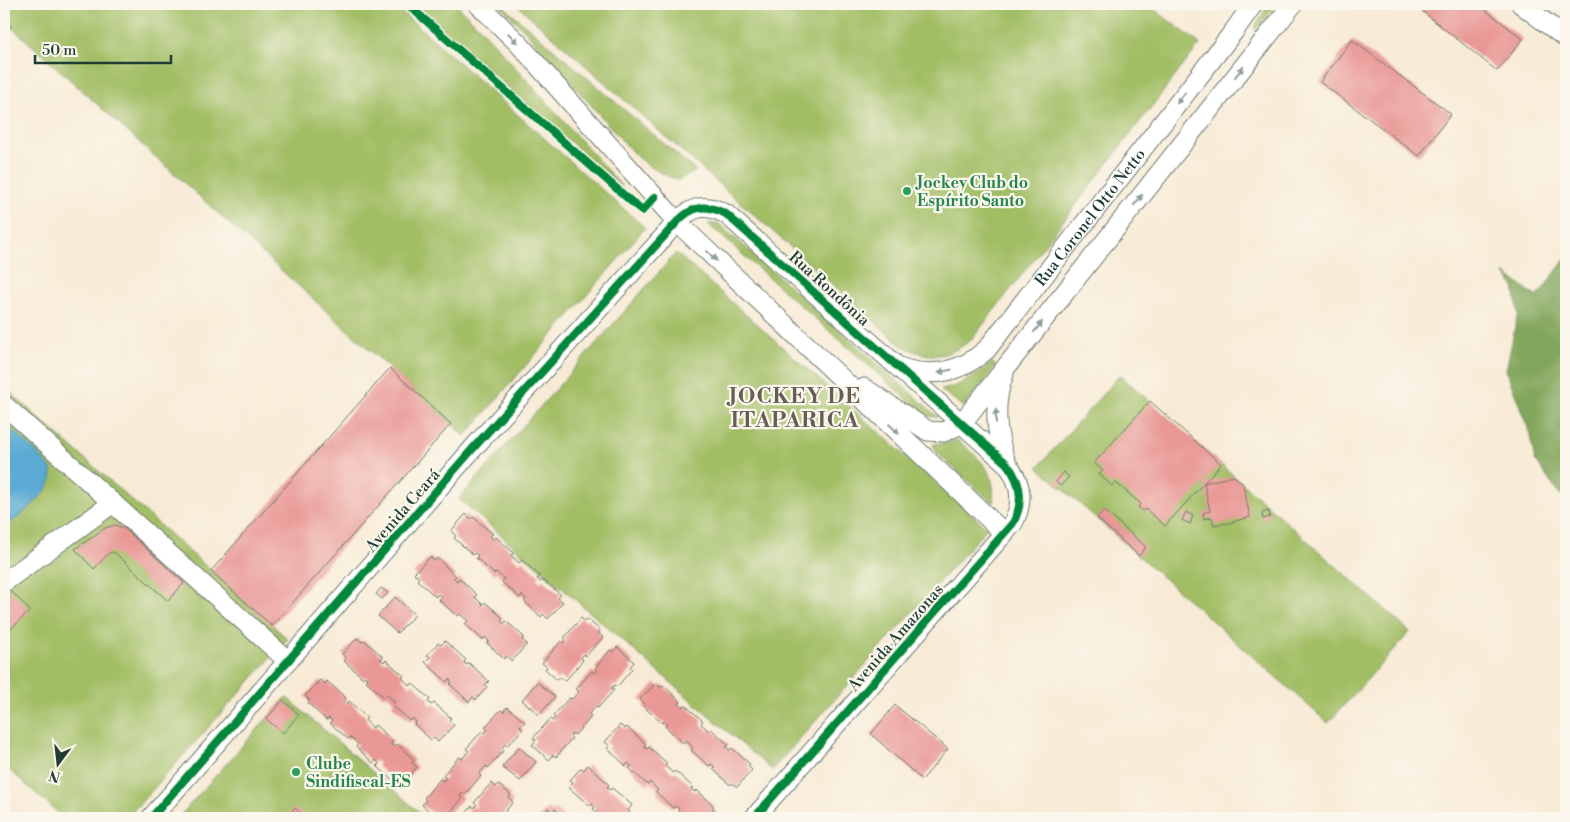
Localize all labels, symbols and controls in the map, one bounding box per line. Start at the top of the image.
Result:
scale bar [35,32,171,64]
one-way arrow [507,32,519,44]
text: 50 m [42,41,76,60]
one-way arrow [1234,66,1245,79]
one-way arrow [1176,92,1187,105]
street label: Rua Coronel Otto Netto [1031,145,1150,290]
place label: Jockey Club do Espírito Santo [915,173,1028,211]
marker: Jockey Club do Espírito Santo [901,185,913,197]
one-way arrow [1133,194,1144,207]
street label: Rua Rondônia [785,247,875,331]
one-way arrow [706,250,718,262]
one-way arrow [1032,321,1043,334]
one-way arrow [937,367,952,375]
district label: JOCKEY DE ITAPARICA [726,384,861,434]
one-way arrow [992,408,1000,424]
one-way arrow [888,423,900,435]
street label: Avenida Ceará [361,464,445,557]
street label: Avenida Amazonas [843,580,948,696]
north arrow [32,740,82,790]
place label: Clube Sindifiscal-ES [306,754,411,792]
text: N [47,765,63,786]
marker: Clube Sindifiscal-ES [290,766,302,778]

